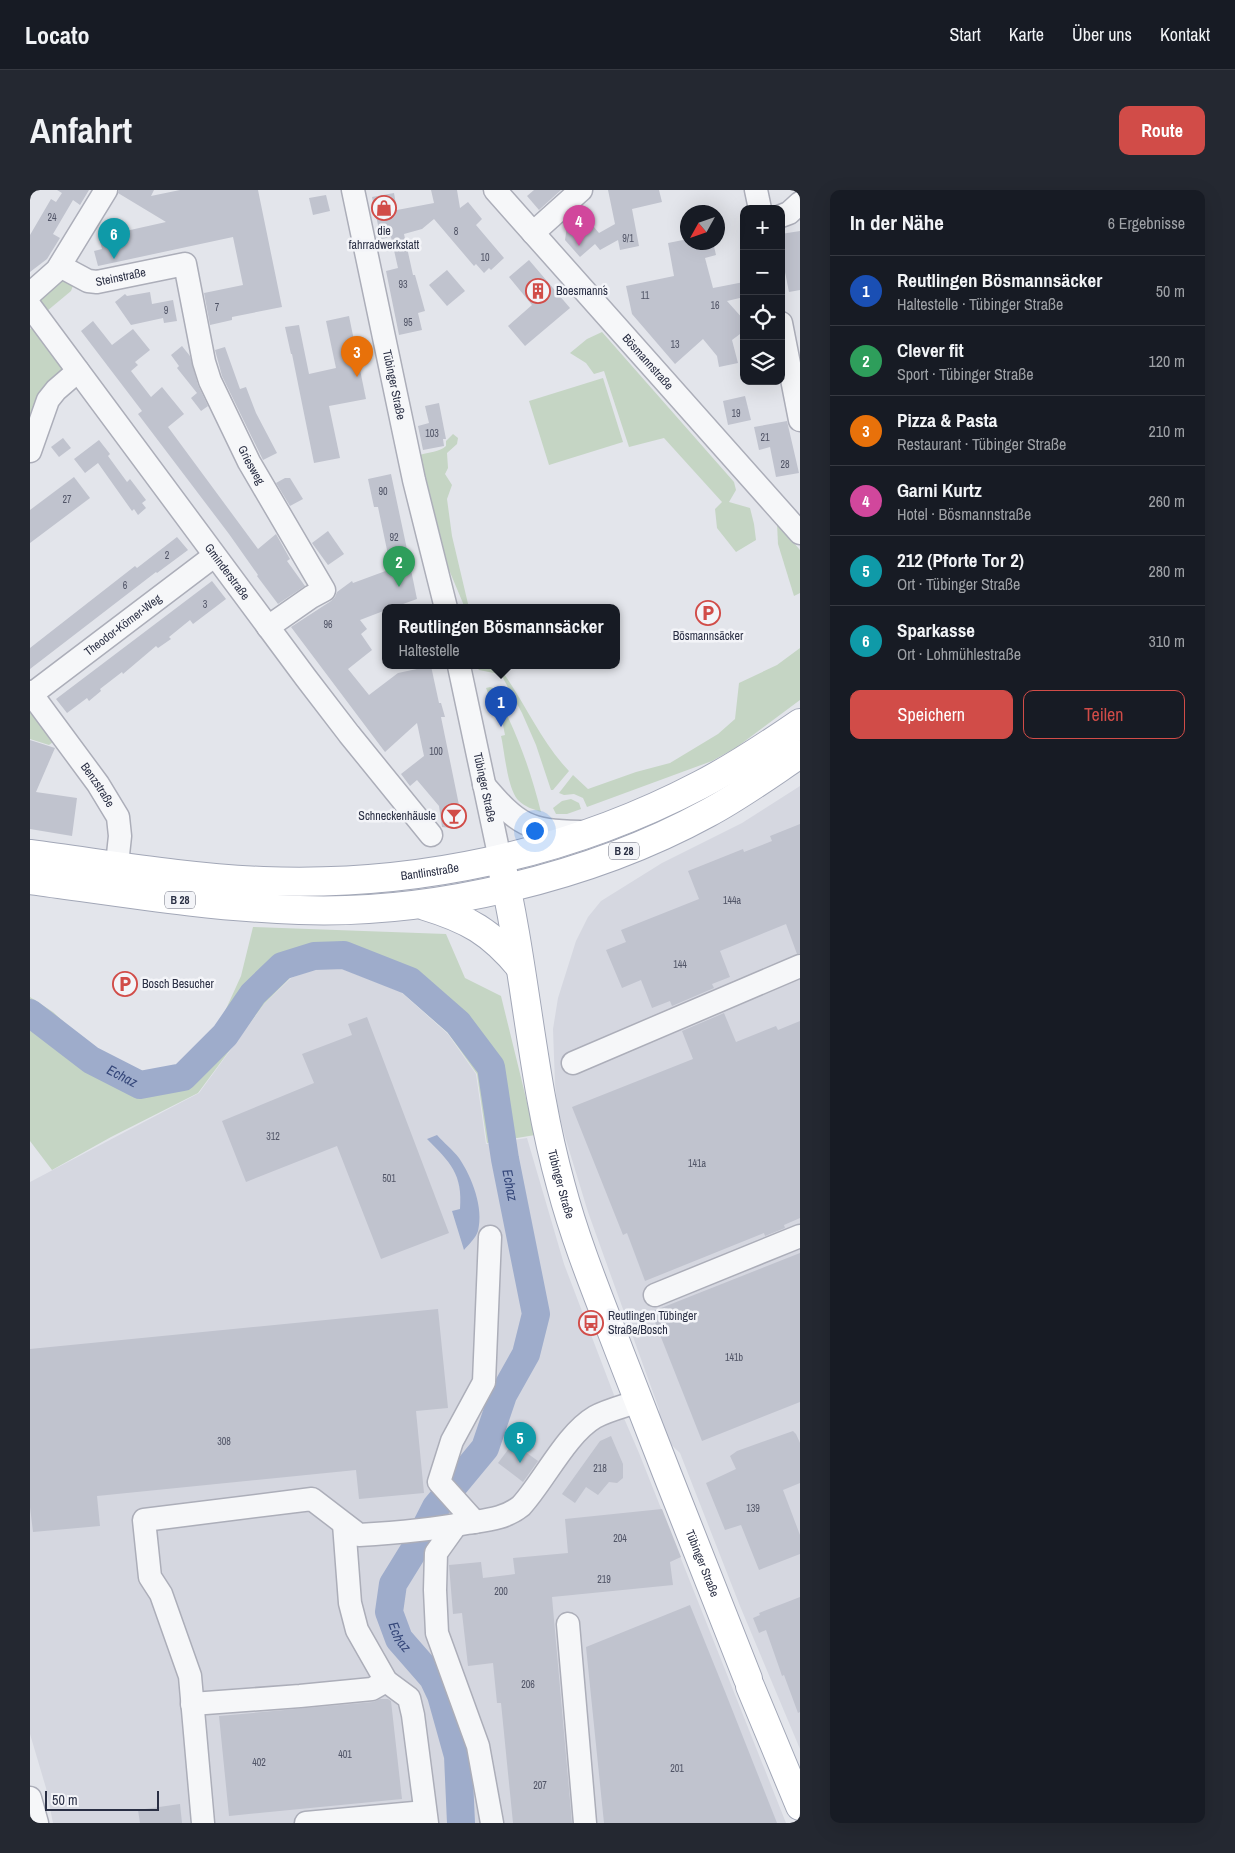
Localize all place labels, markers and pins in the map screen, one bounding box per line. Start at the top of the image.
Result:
shop icon: die fahrradwerkstatt [371,195,397,221]
pin: 4 [563,205,595,246]
pin: 6 [98,218,130,259]
place label: die fahrradwerkstatt [349,223,420,253]
building icon: Boesmann´s [525,278,551,304]
place label: Boesmann´s [556,283,608,299]
pin: 3 [341,336,373,377]
pin: 2 [383,546,415,587]
parking icon: Bösmannsäcker [695,600,721,626]
place label: Bösmannsäcker [673,628,744,644]
pin: 1 [485,686,517,727]
bar icon: Schneckenhäusle [441,803,467,829]
place label: Schneckenhäusle [358,808,436,824]
parking icon: Bosch Besucher [112,971,138,997]
place label: Bosch Besucher [142,976,214,992]
place label: Reutlingen Tübinger Straße/Bosch [608,1308,697,1338]
bus stop icon: Reutlingen Tübinger Straße/Bosch [578,1310,604,1336]
pin: 5 [504,1422,536,1463]

